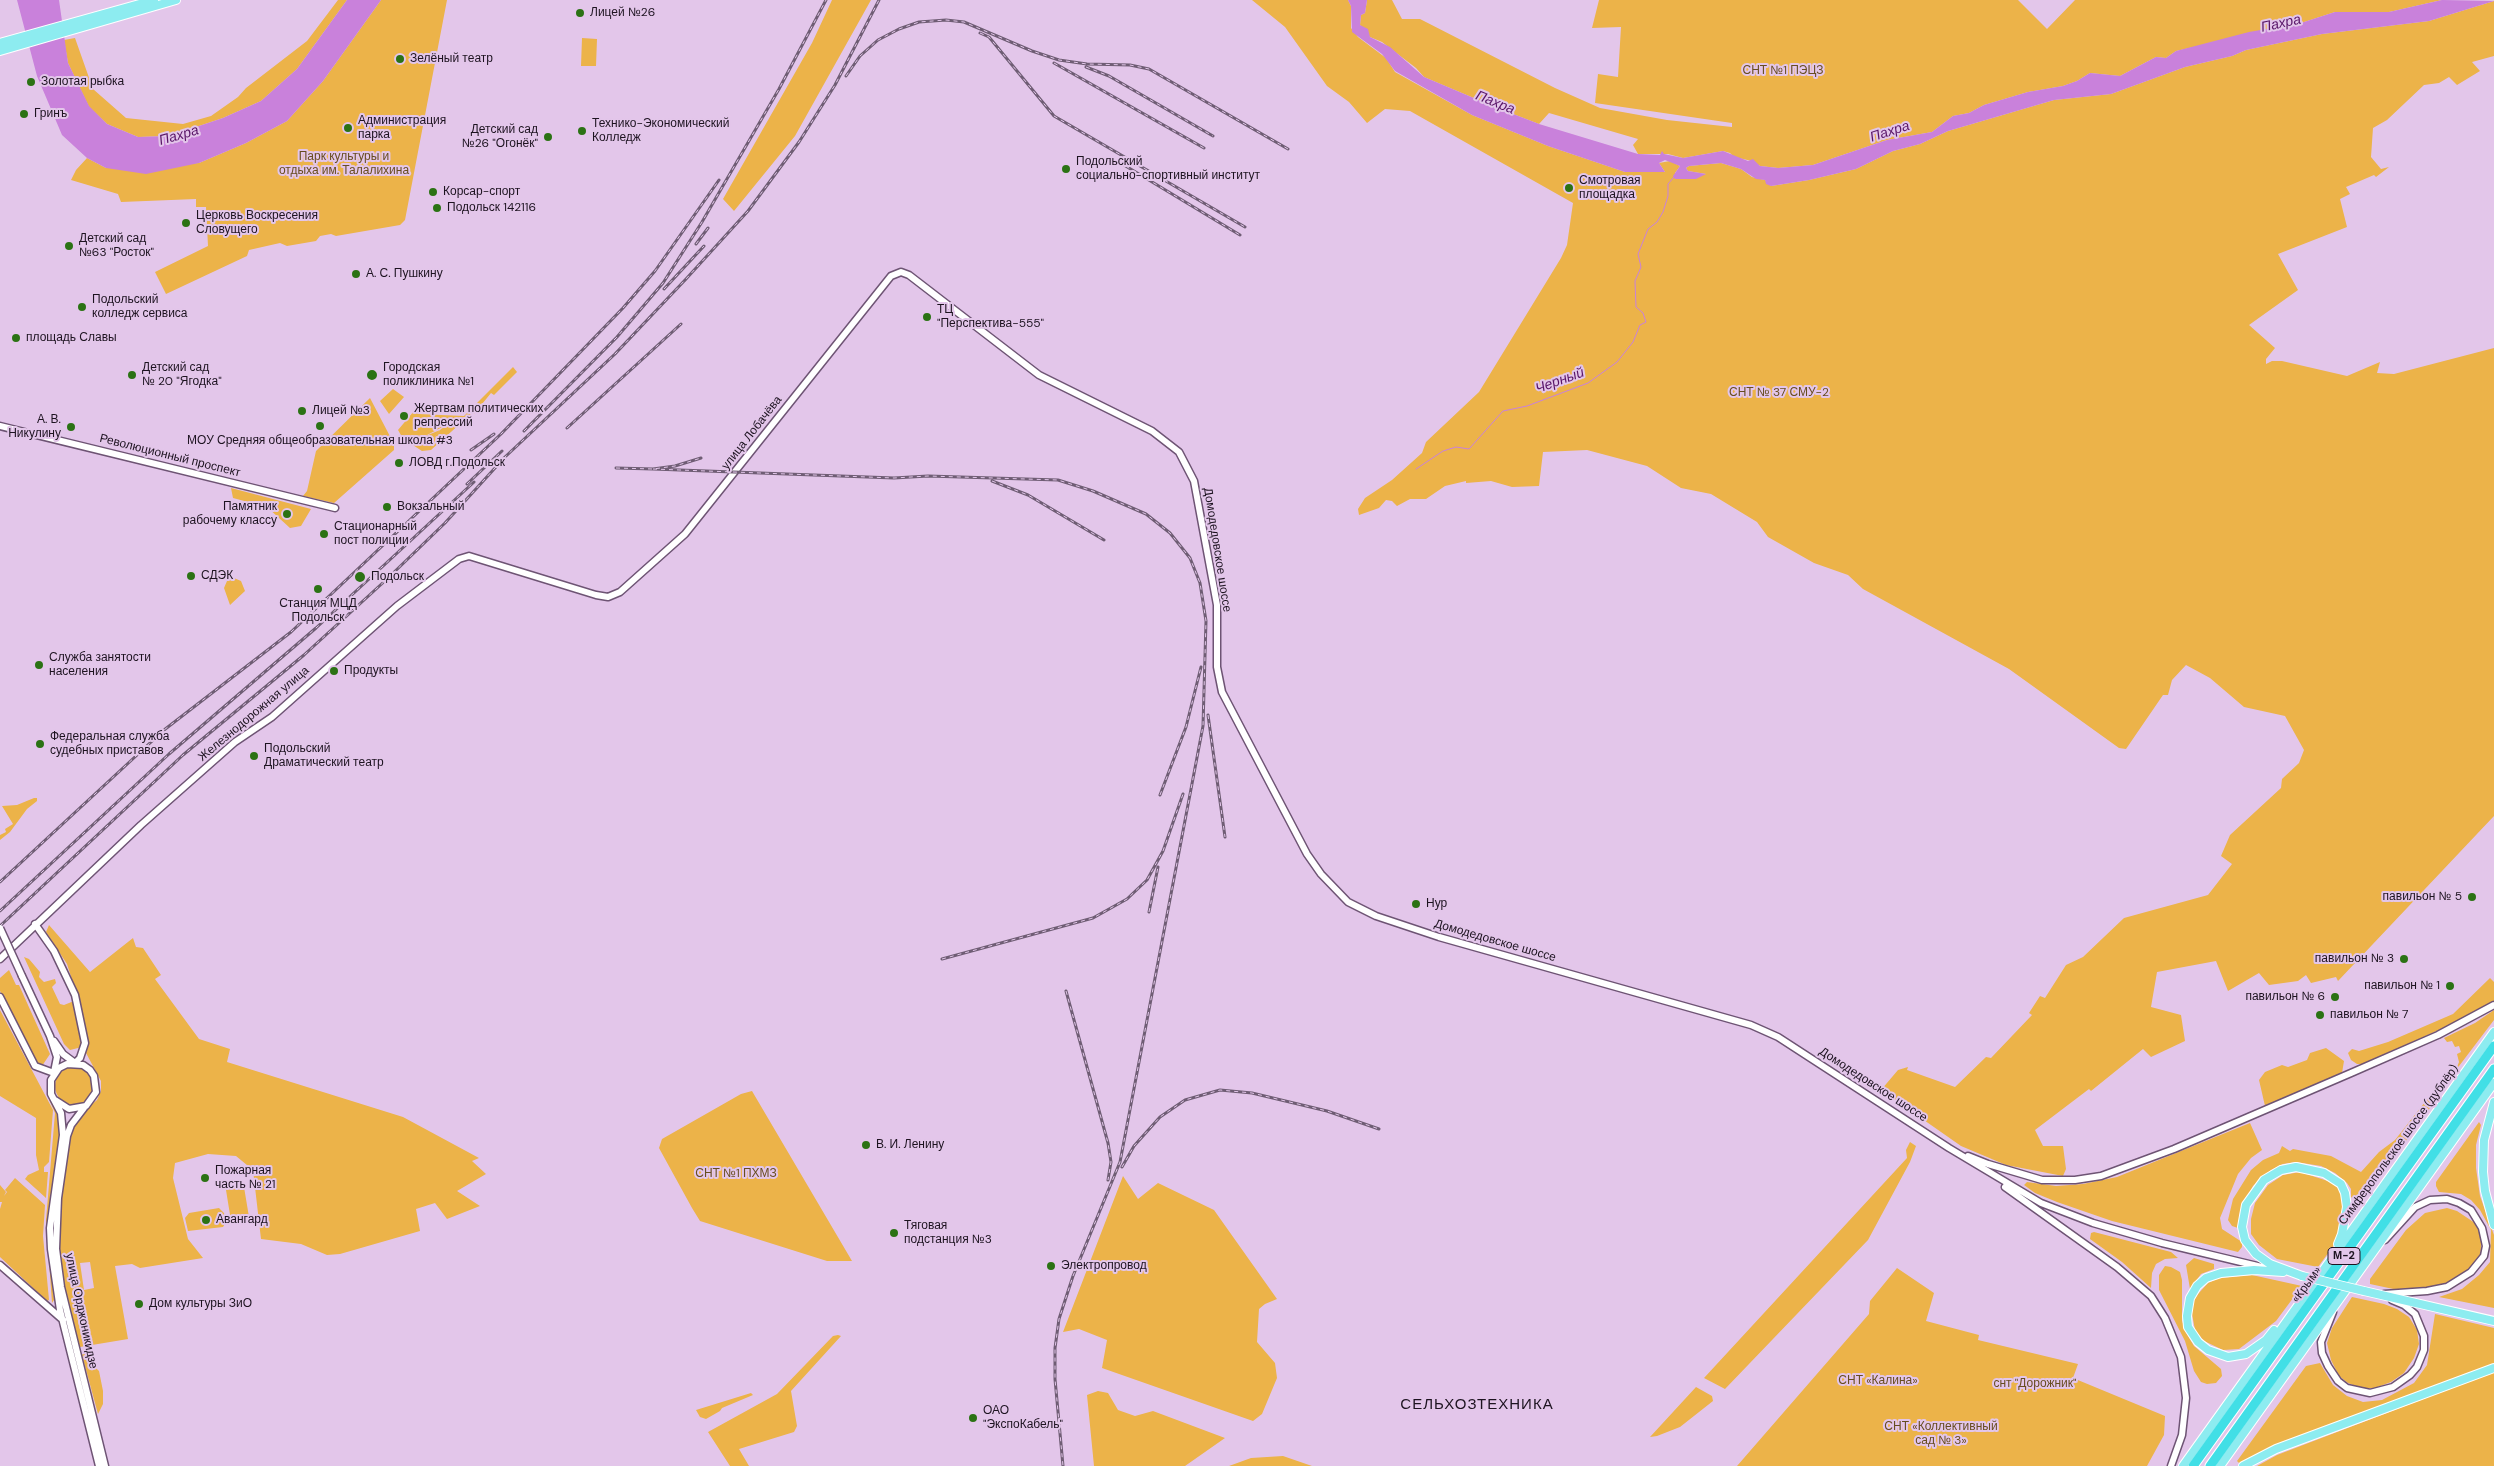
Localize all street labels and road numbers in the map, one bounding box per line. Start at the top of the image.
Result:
street label: улица Лобачёва [719,393,785,473]
street label: Революционный проспект [98,432,242,480]
street label: Домодедовское шоссе [1200,487,1234,613]
street label: Железнодорожная улица [196,663,312,765]
street label: Домодедовское шоссе [1433,917,1557,965]
street label: Домодедовское шоссе [1816,1045,1930,1125]
street label: Симферопольское шоссе (дублёр) [2336,1062,2462,1228]
road number: М-2 [2328,1248,2360,1264]
street label: улица Орджоникидзе [62,1252,100,1370]
street label: «Крым» [2289,1264,2325,1306]

